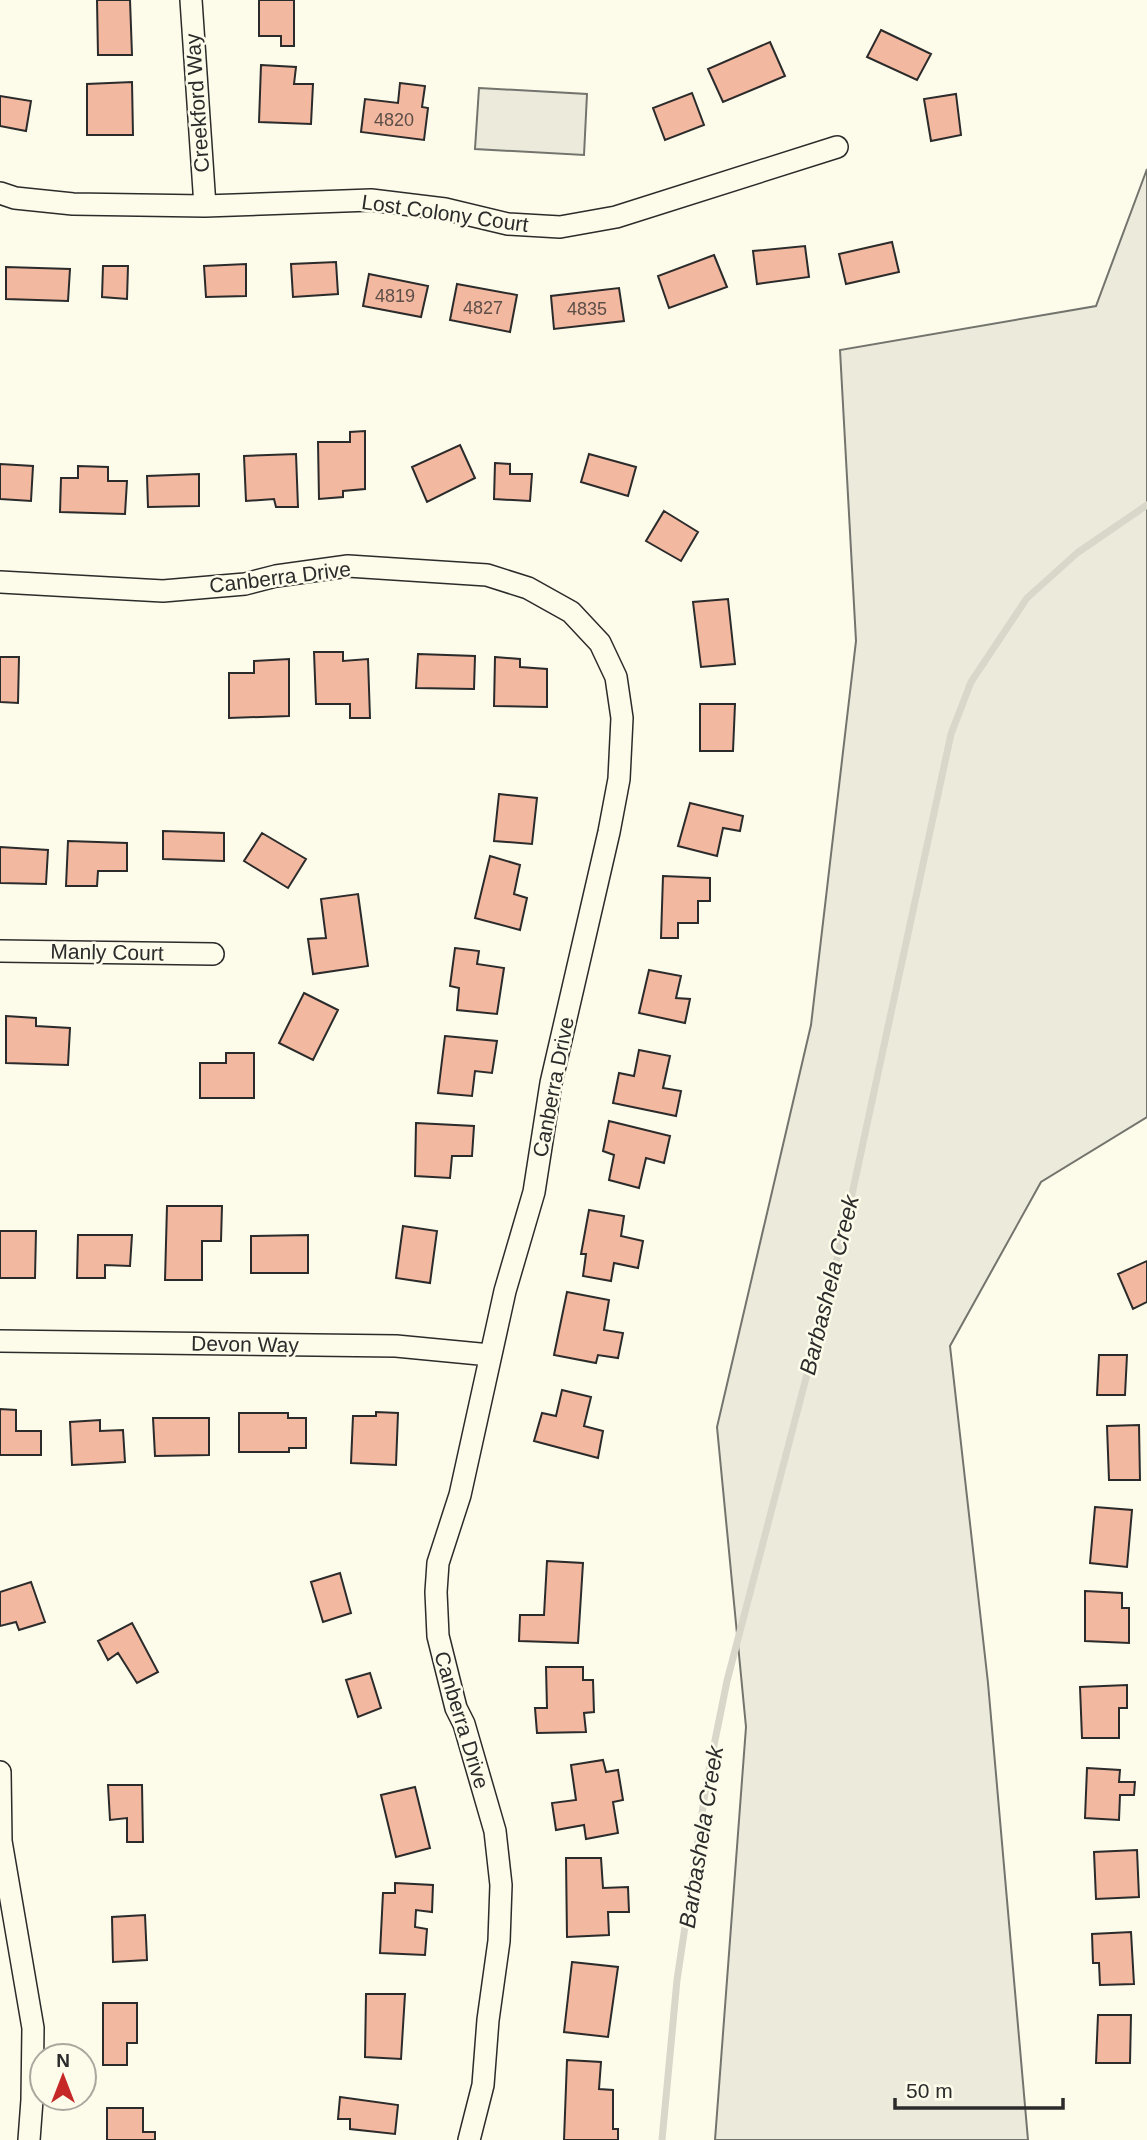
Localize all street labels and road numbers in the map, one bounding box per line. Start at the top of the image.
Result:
street label: Creekford Way [181,32,213,173]
street label: Lost Colony Court [360,190,530,236]
street label: Canberra Drive [208,557,352,597]
street label: Manly Court [50,940,164,964]
street label: Canberra Drive [528,1015,578,1159]
street label: Devon Way [191,1332,300,1356]
street label: Canberra Drive [430,1649,494,1791]

